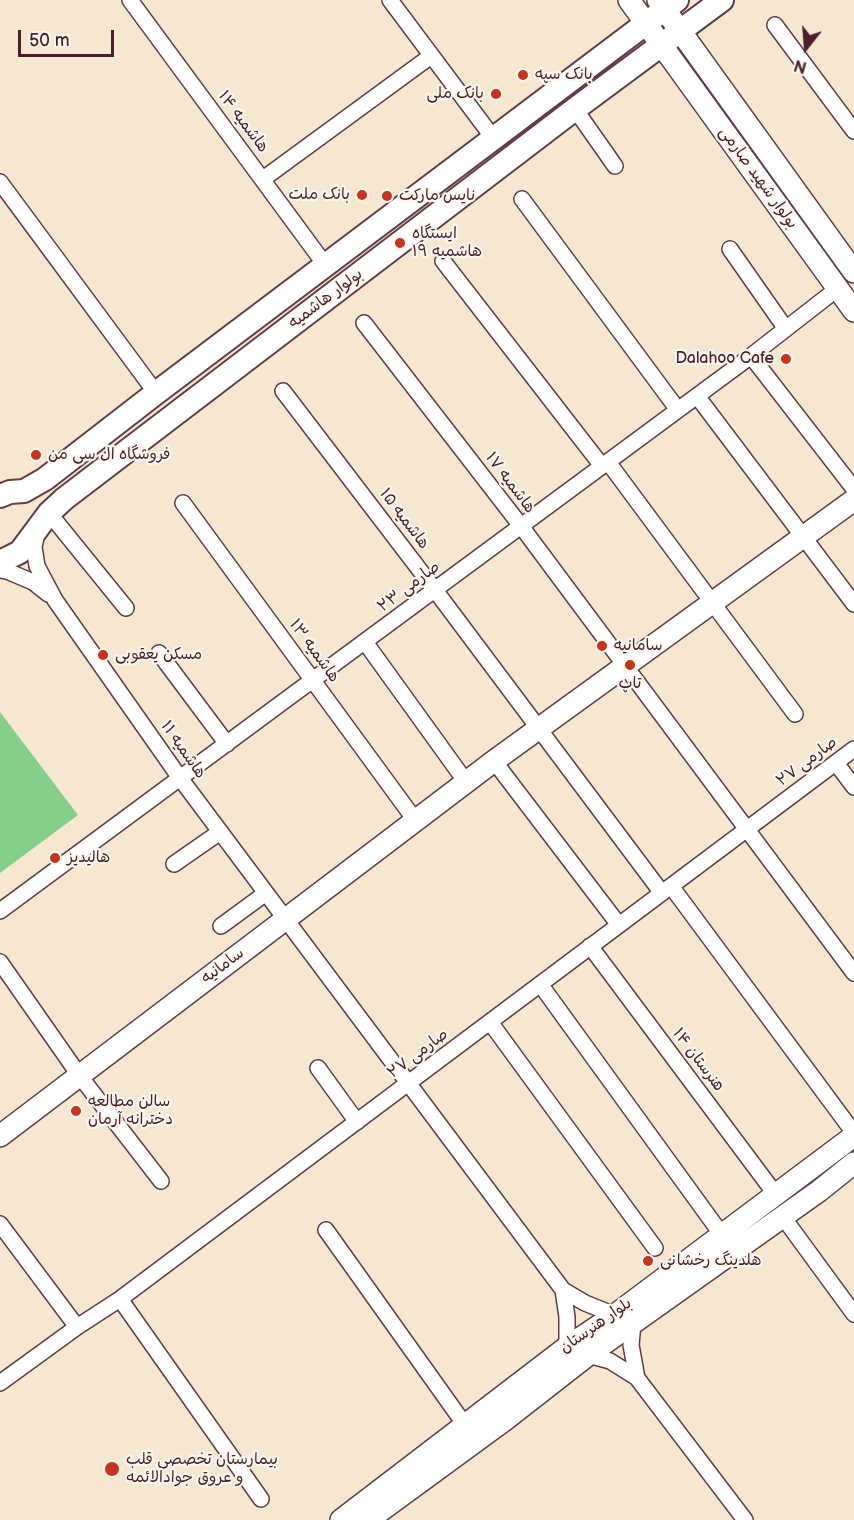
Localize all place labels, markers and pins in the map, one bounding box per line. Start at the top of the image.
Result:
place label: بانک سپه [535,65,593,85]
marker: بانک سپه [516,68,530,82]
place label: بانک ملی [426,84,484,104]
marker: بانک ملی [489,87,503,101]
place label: بانک ملت [288,185,350,205]
place label: نایس مارکت [399,186,475,206]
marker: بانک ملت [355,188,369,202]
marker: نایس مارکت [380,189,394,203]
place label: ایستگاه هاشمیه ۱۹ [412,224,482,262]
marker: ایستگاه هاشمیه ۱۹ [393,236,407,250]
place label: Dalahoo Cafe [675,349,774,369]
marker: Dalahoo Cafe [779,352,793,366]
place label: فروشگاه ال سی من [48,445,170,465]
marker: فروشگاه ال سی من [29,448,43,462]
place label: سامانیه [614,636,663,656]
marker: سامانیه [595,639,609,653]
place label: مسکن یعقوبی [115,645,202,665]
marker: مسکن یعقوبی [96,648,110,662]
marker: تاپ [623,658,637,672]
place label: تاپ [618,674,642,694]
place label: هالیدیز [67,848,110,868]
marker: هالیدیز [48,851,62,865]
place label: سالن مطالعه دخترانه آرمان [88,1092,173,1130]
marker: سالن مطالعه دخترانه آرمان [69,1104,83,1118]
place label: هلدینگ رخشانی [660,1251,762,1271]
marker: هلدینگ رخشانی [641,1254,655,1268]
place label: بیمارستان تخصصی قلب و عروق جوادالائمه [126,1450,278,1488]
marker: بیمارستان تخصصی قلب و عروق جوادالائمه [103,1460,121,1478]

